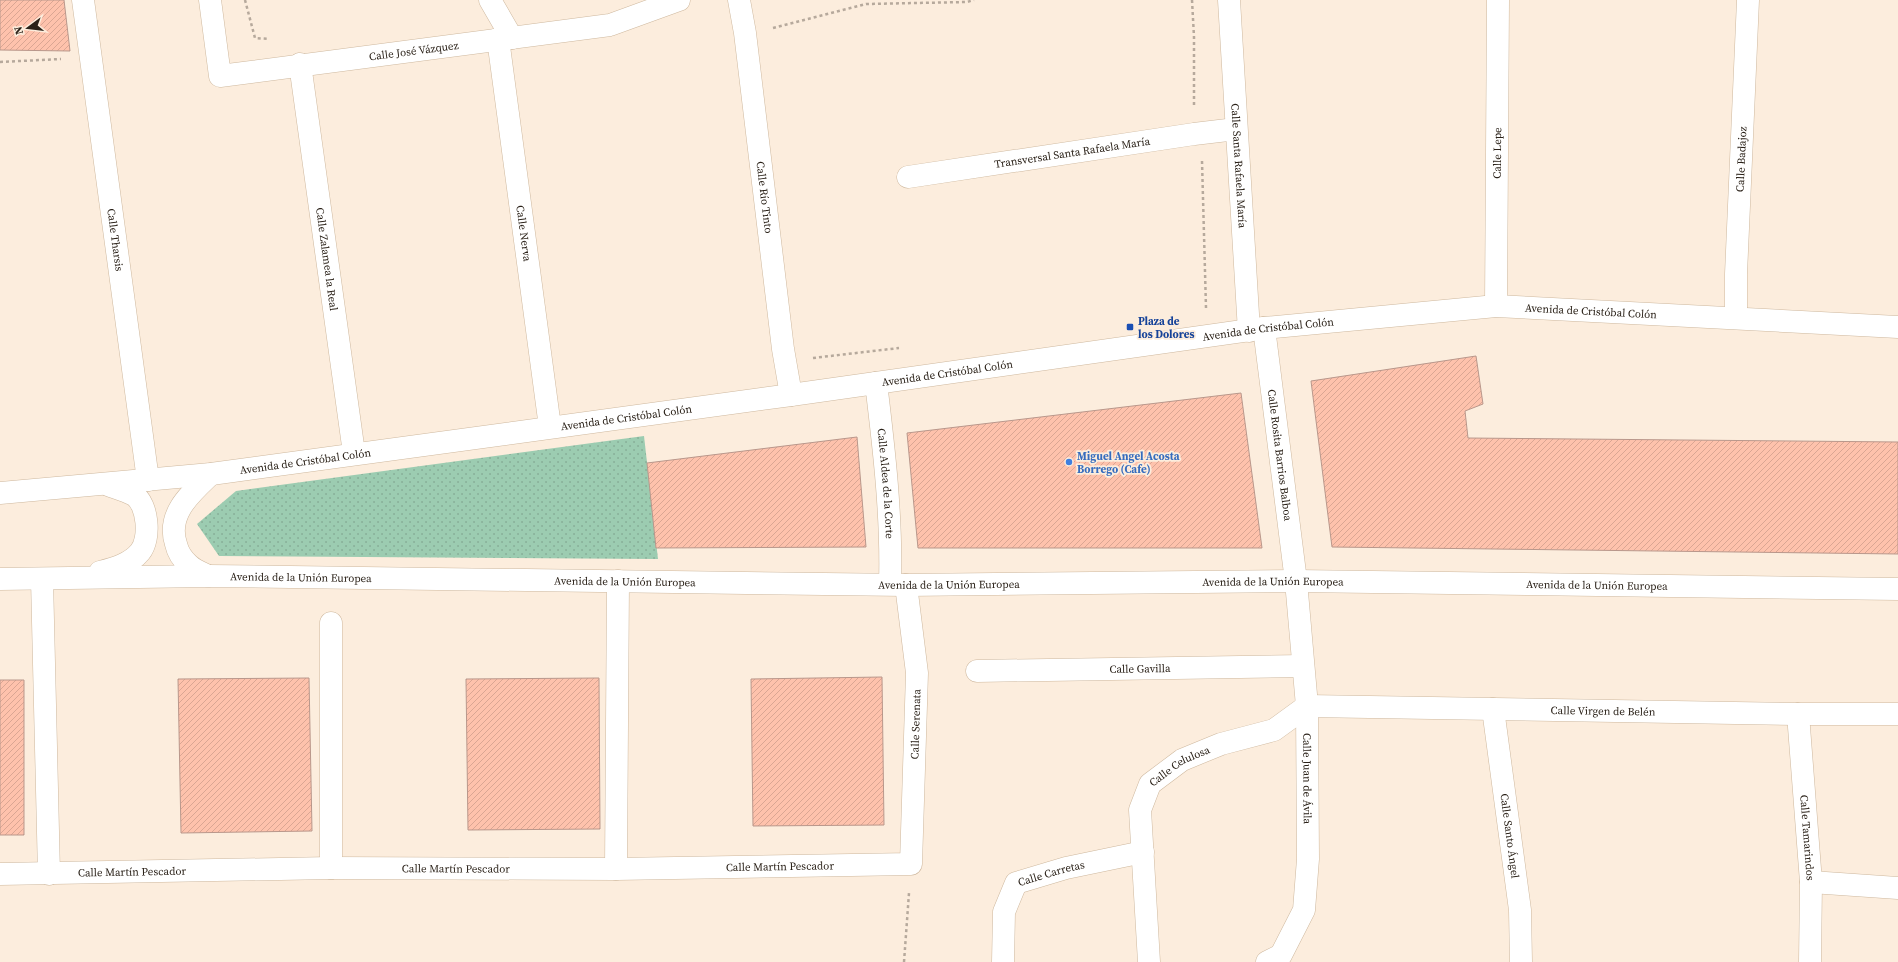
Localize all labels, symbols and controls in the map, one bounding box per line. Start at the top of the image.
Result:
north arrow [8,8,48,48]
text: N [11,25,27,36]
street label: Calle José Vázquez [368,38,459,64]
street label: Calle Santa Rafaela María [1227,103,1250,229]
street label: Calle Badajoz [1733,126,1750,192]
street label: Calle Lepe [1490,127,1505,179]
street label: Transversal Santa Rafaela María [993,134,1151,172]
street label: Calle Río Tinto [752,161,776,234]
street label: Calle Nerva [512,204,535,263]
street label: Calle Zalamea la Real [312,207,341,312]
street label: Calle Tharsis [103,208,127,272]
street label: Avenida de Cristóbal Colón [1524,301,1658,322]
place label: Plaza de los Dolores [1138,314,1195,342]
street label: Avenida de Cristóbal Colón [1202,314,1335,345]
marker: Plaza de los Dolores [1125,322,1135,332]
street label: Avenida de Cristóbal Colón [881,357,1014,390]
street label: Calle Rosita Barrios Balboa [1264,388,1295,522]
street label: Avenida de Cristóbal Colón [560,402,693,434]
street label: Calle Aldea de la Corte [873,428,897,539]
street label: Avenida de Cristóbal Colón [239,445,372,478]
place label: Miguel Angel Acosta Borrego (Cafe) [1077,449,1180,477]
marker: Miguel Angel Acosta Borrego (Cafe) [1064,457,1074,467]
street label: Avenida de la Unión Europea [230,569,372,586]
street label: Avenida de la Unión Europea [554,573,696,590]
street label: Avenida de la Unión Europea [1202,574,1344,590]
street label: Avenida de la Unión Europea [878,577,1020,593]
street label: Avenida de la Unión Europea [1526,577,1668,594]
street label: Calle Gavilla [1109,661,1171,677]
street label: Calle Serenata [907,688,925,760]
street label: Calle Virgen de Belén [1551,703,1656,720]
street label: Calle Juan de Ávila [1299,733,1315,824]
street label: Calle Celulosa [1146,742,1213,790]
street label: Calle Santo Ángel [1496,792,1523,879]
street label: Calle Tamarindos [1796,794,1818,881]
street label: Calle Carretas [1016,857,1086,890]
street label: Calle Martín Pescador [726,858,834,875]
street label: Calle Martín Pescador [402,861,510,877]
street label: Calle Martín Pescador [78,864,187,881]

